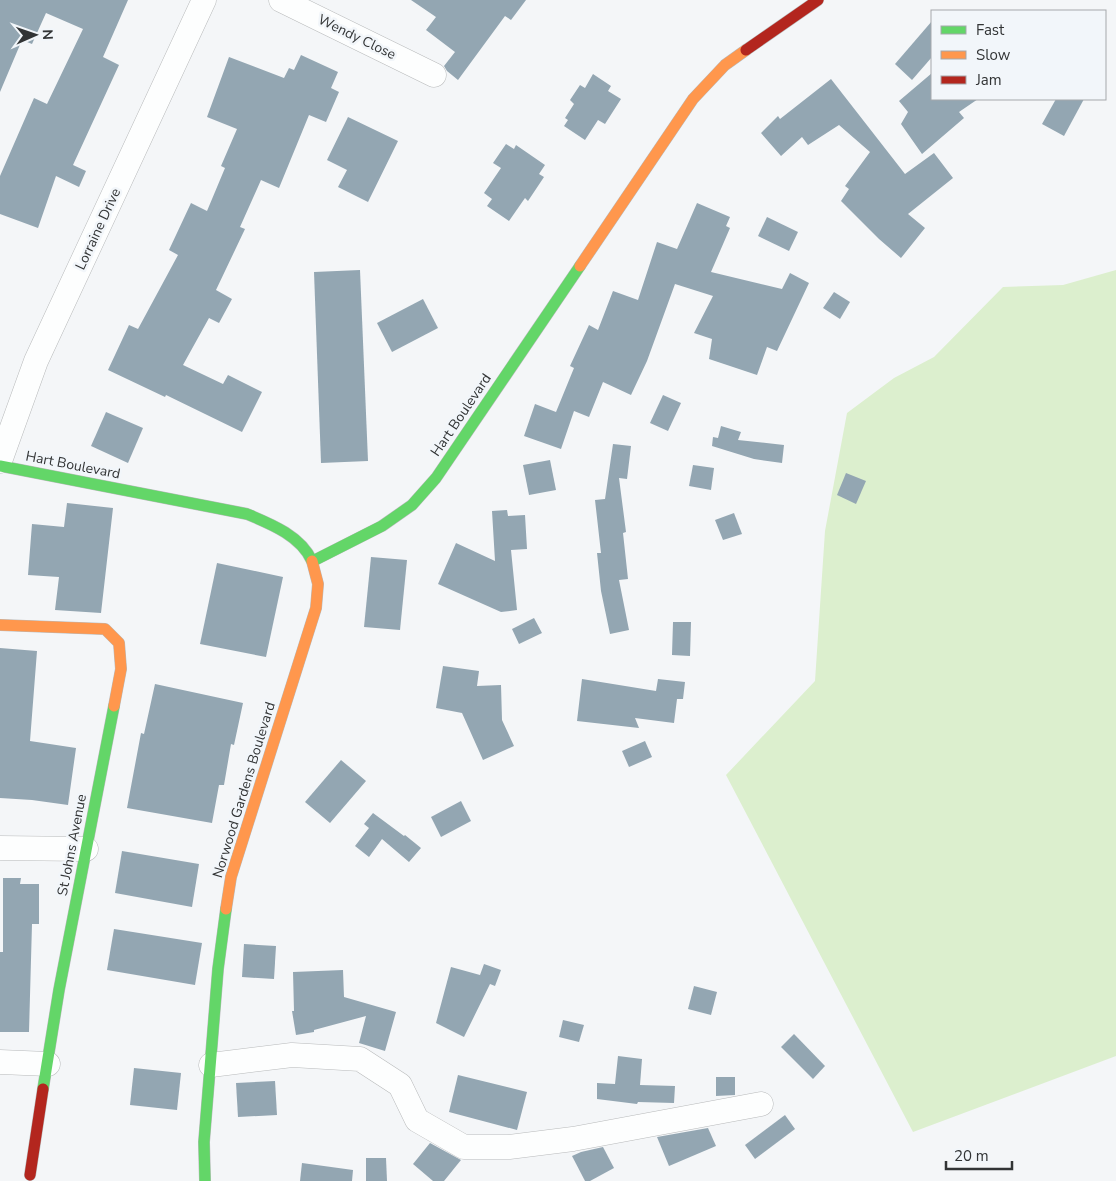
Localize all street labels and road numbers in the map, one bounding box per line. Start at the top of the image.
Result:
street label: Wendy Close [315,10,399,64]
street label: Lorraine Drive [71,185,125,273]
street label: Hart Boulevard [426,370,496,460]
street label: Hart Boulevard [24,447,122,483]
street label: Norwood Gardens Boulevard [208,700,280,880]
street label: St Johns Avenue [53,792,91,898]

